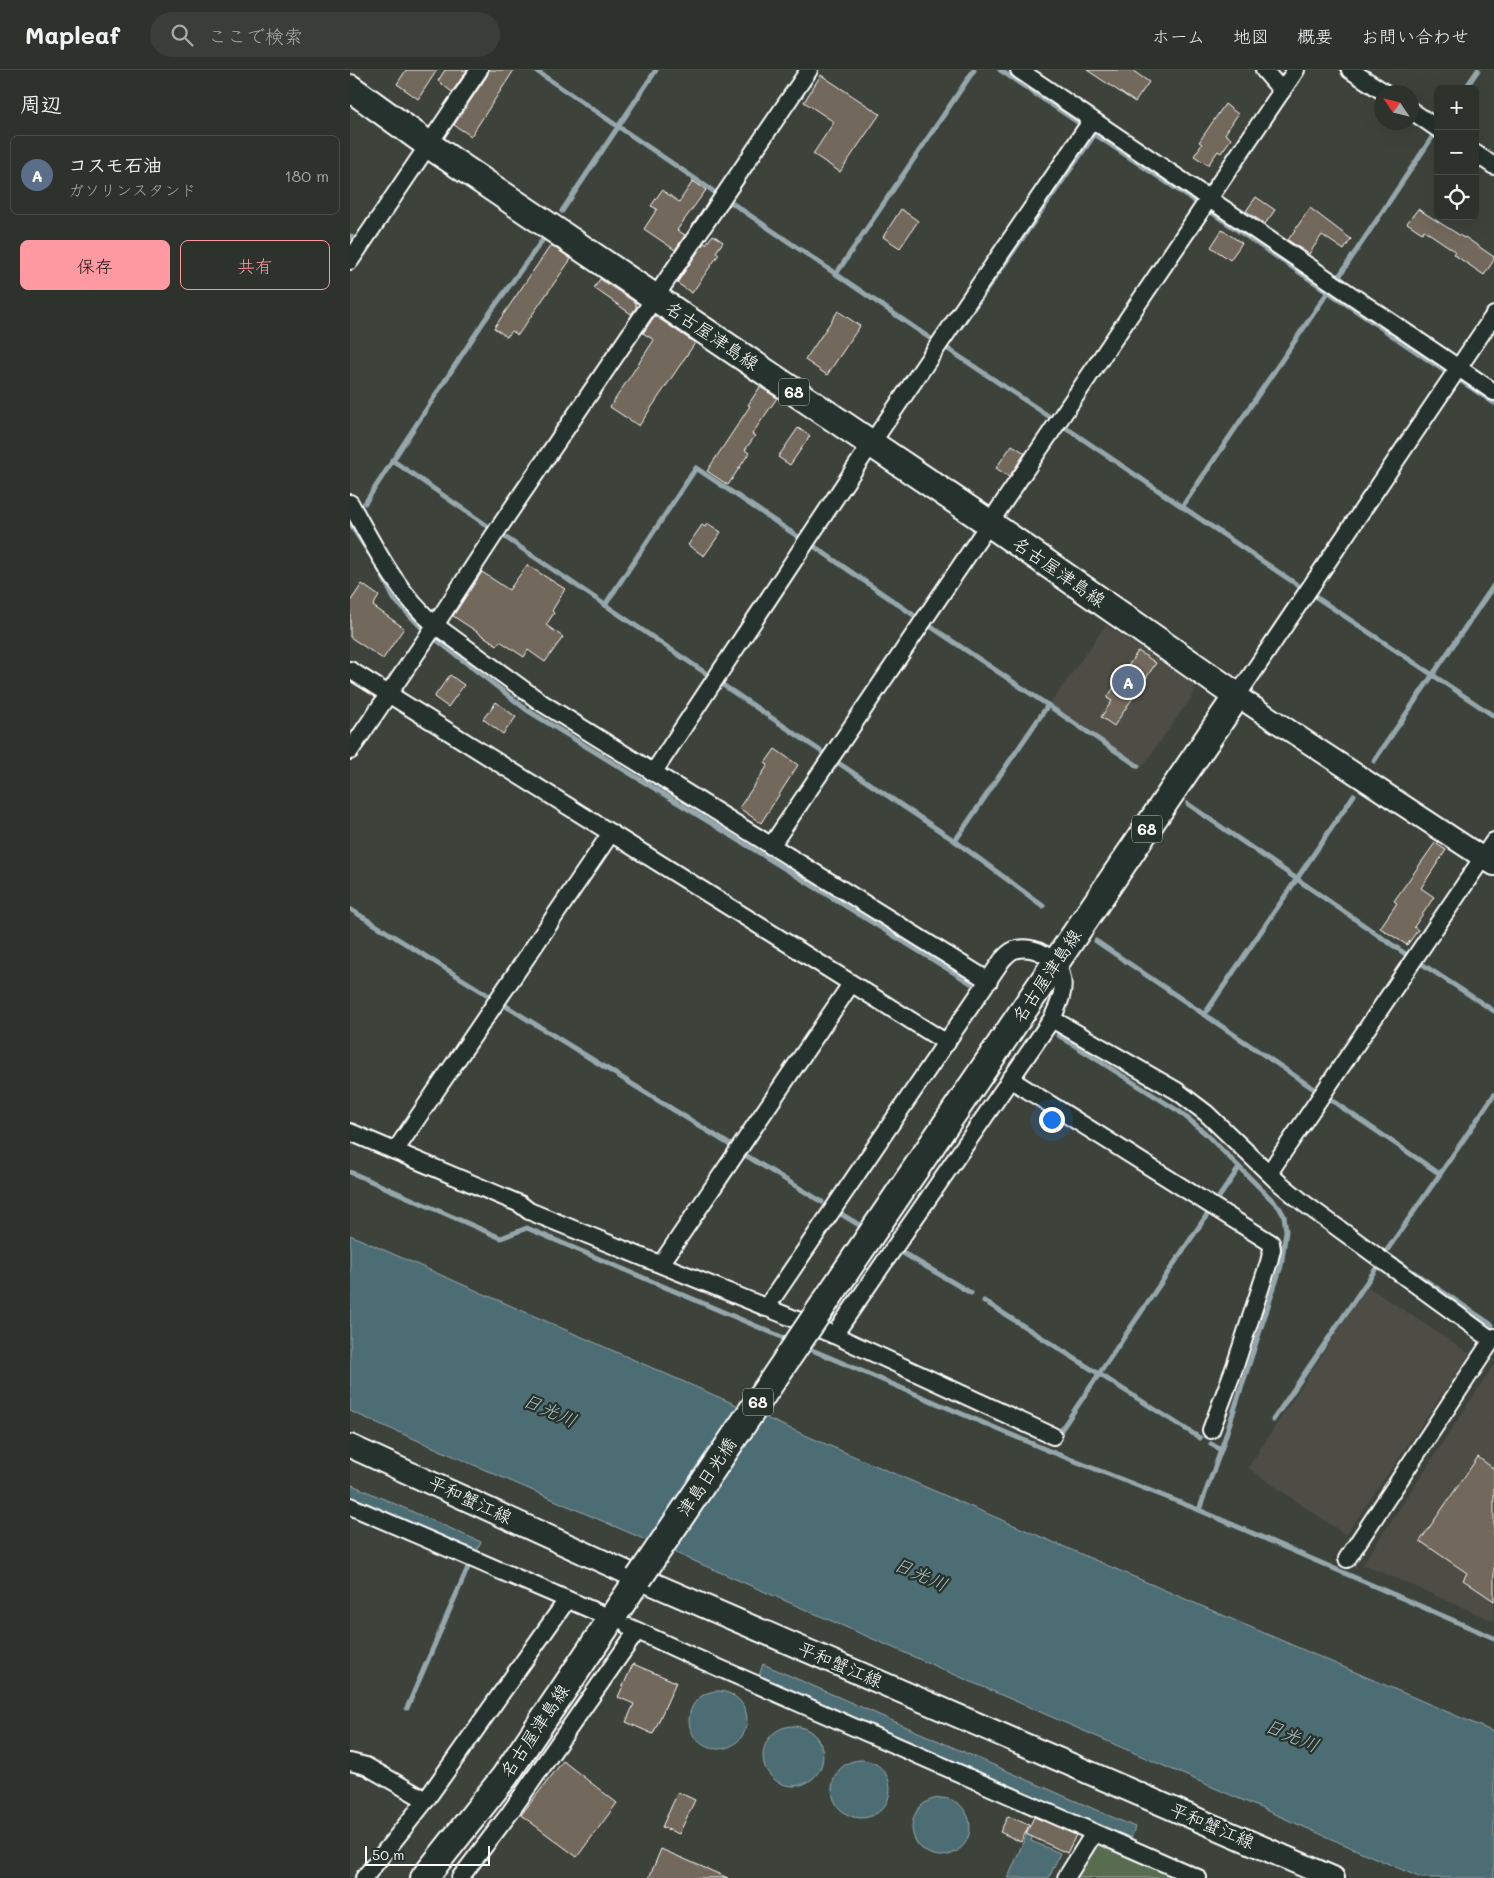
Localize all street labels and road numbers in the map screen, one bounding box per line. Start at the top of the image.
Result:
street label: 名古屋津島線 [661,295,764,375]
road number: 68 [779,378,809,406]
street label: 名古屋津島線 [1008,530,1111,612]
road number: 68 [1132,816,1162,842]
street label: 名古屋津島線 [1006,924,1086,1027]
road number: 68 [743,1388,773,1415]
street label: 津島日光橋 [671,1432,741,1520]
street label: 平和蟹江線 [425,1469,516,1529]
street label: 平和蟹江線 [794,1635,887,1693]
street label: 名古屋津島線 [494,1679,574,1782]
street label: 平和蟹江線 [1166,1796,1259,1854]

